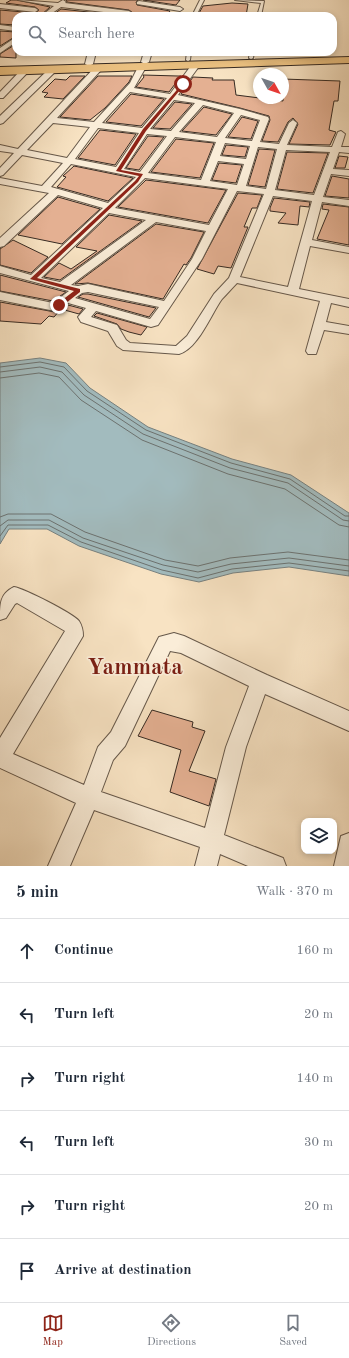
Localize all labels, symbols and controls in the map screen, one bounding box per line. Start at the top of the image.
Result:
search box [12,12,337,56]
icon: search [26,23,48,45]
text: Search here [58,27,135,42]
north arrow [253,68,289,104]
route start [174,75,192,93]
route end [50,296,68,314]
district label: Yammata [87,656,183,679]
map controls [301,818,337,854]
button: layers [301,818,337,854]
text: 5 min [16,884,59,901]
text: Walk · 370 m [256,885,333,898]
icon: ahead [16,940,38,962]
text: Continue [54,943,113,958]
text: 160 m [296,944,333,957]
icon: left [16,1004,38,1026]
text: Turn left [54,1007,114,1022]
text: 20 m [304,1008,333,1021]
icon: right [16,1068,38,1090]
text: Turn right [54,1071,125,1086]
text: 140 m [296,1072,333,1085]
icon: left [16,1132,38,1154]
text: Turn left [54,1135,114,1150]
text: 30 m [304,1136,333,1149]
icon: right [16,1196,38,1218]
text: Turn right [54,1199,125,1214]
text: 20 m [304,1200,333,1213]
icon: arrive [16,1260,38,1282]
text: Arrive at destination [54,1263,192,1278]
tab: Map [42,1312,64,1350]
tab: Directions [147,1312,196,1350]
tab: Saved [279,1312,307,1350]

